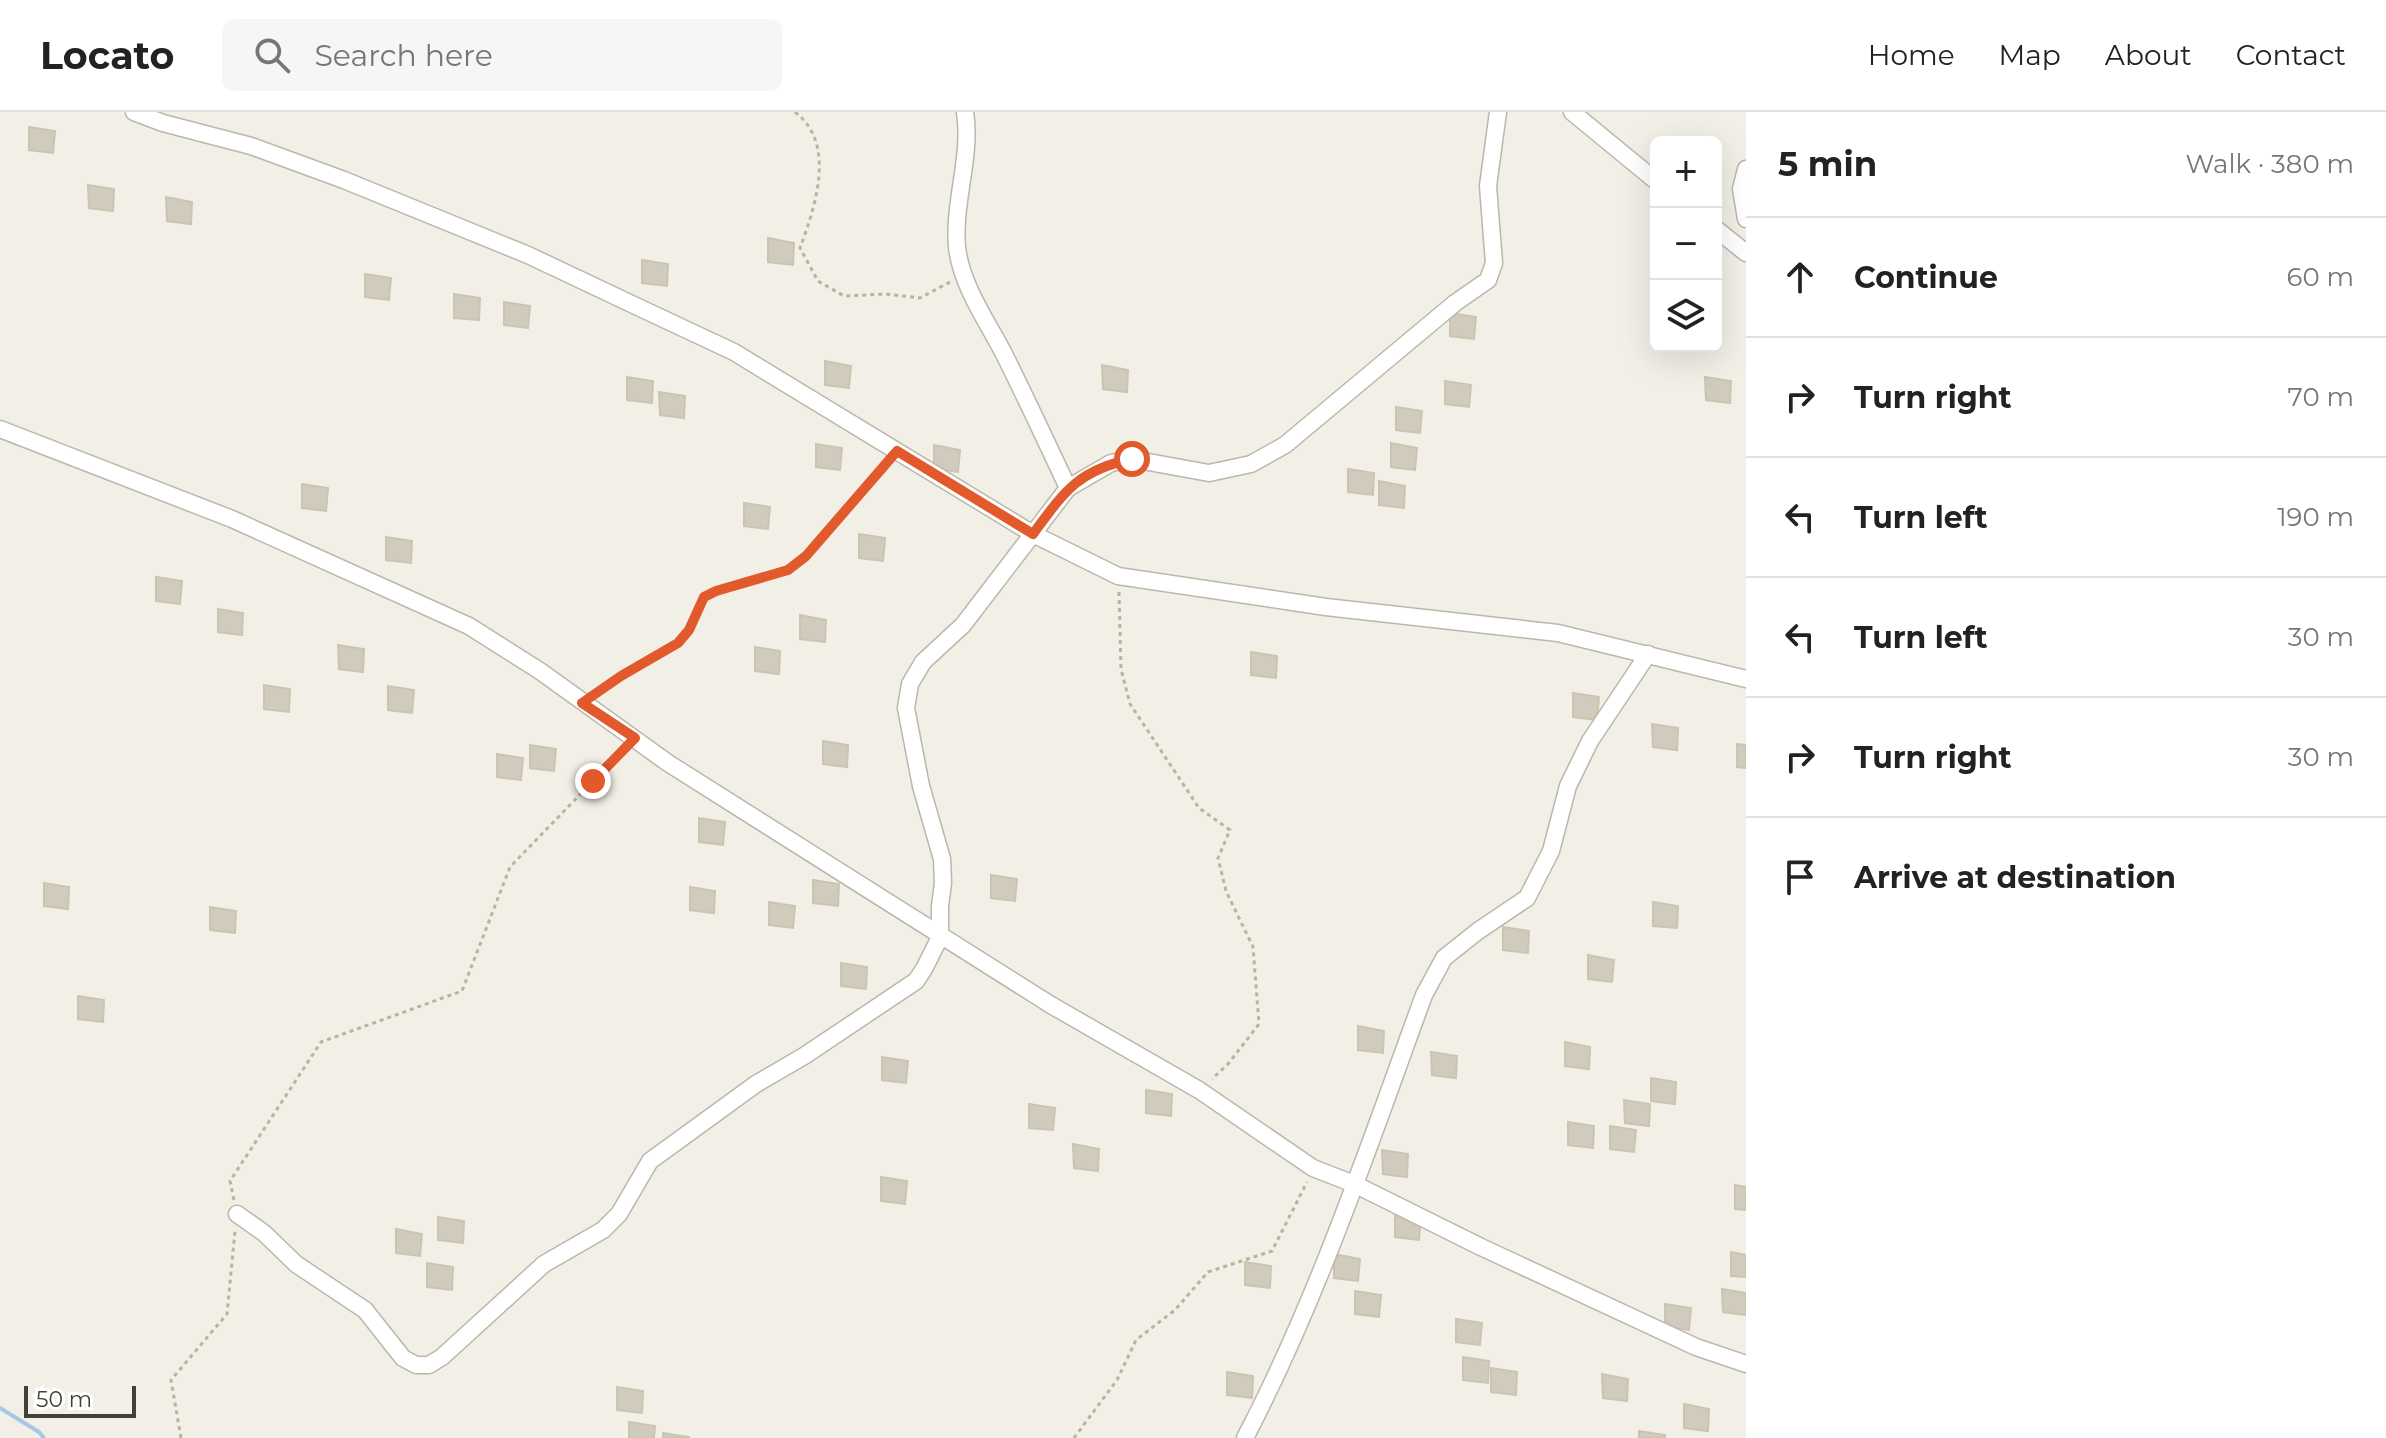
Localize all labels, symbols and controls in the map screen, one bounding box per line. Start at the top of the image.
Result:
search box [222,19,782,91]
text: Locato [40,32,174,79]
icon: search [250,33,294,77]
text: Search here [314,37,493,74]
text: Home [1868,38,1955,72]
text: Map [1999,38,2061,72]
text: About [2105,38,2192,72]
text: Contact [2236,38,2346,72]
map controls [1650,136,1722,352]
button: + [1650,136,1722,208]
text: 5 min [1778,143,1877,185]
text: Walk · 380 m [2186,148,2354,180]
button: − [1650,208,1722,280]
icon: ahead [1778,255,1822,299]
text: Continue [1854,259,1998,296]
text: 60 m [2287,261,2354,293]
button: layers [1650,280,1722,352]
icon: right [1778,375,1822,419]
text: Turn right [1854,379,2011,416]
text: 70 m [2288,381,2354,413]
route start [1114,441,1150,477]
icon: left [1778,495,1822,539]
text: Turn left [1854,499,1987,536]
text: 190 m [2277,501,2354,533]
icon: left [1778,615,1822,659]
text: Turn left [1854,619,1987,656]
text: 30 m [2288,621,2354,653]
icon: right [1778,735,1822,779]
text: Turn right [1854,739,2011,776]
text: 30 m [2288,741,2354,773]
route end [575,763,611,799]
icon: arrive [1778,855,1822,899]
text: Arrive at destination [1854,859,2176,896]
scale bar [24,1382,136,1418]
text: 50 m [36,1386,92,1413]

